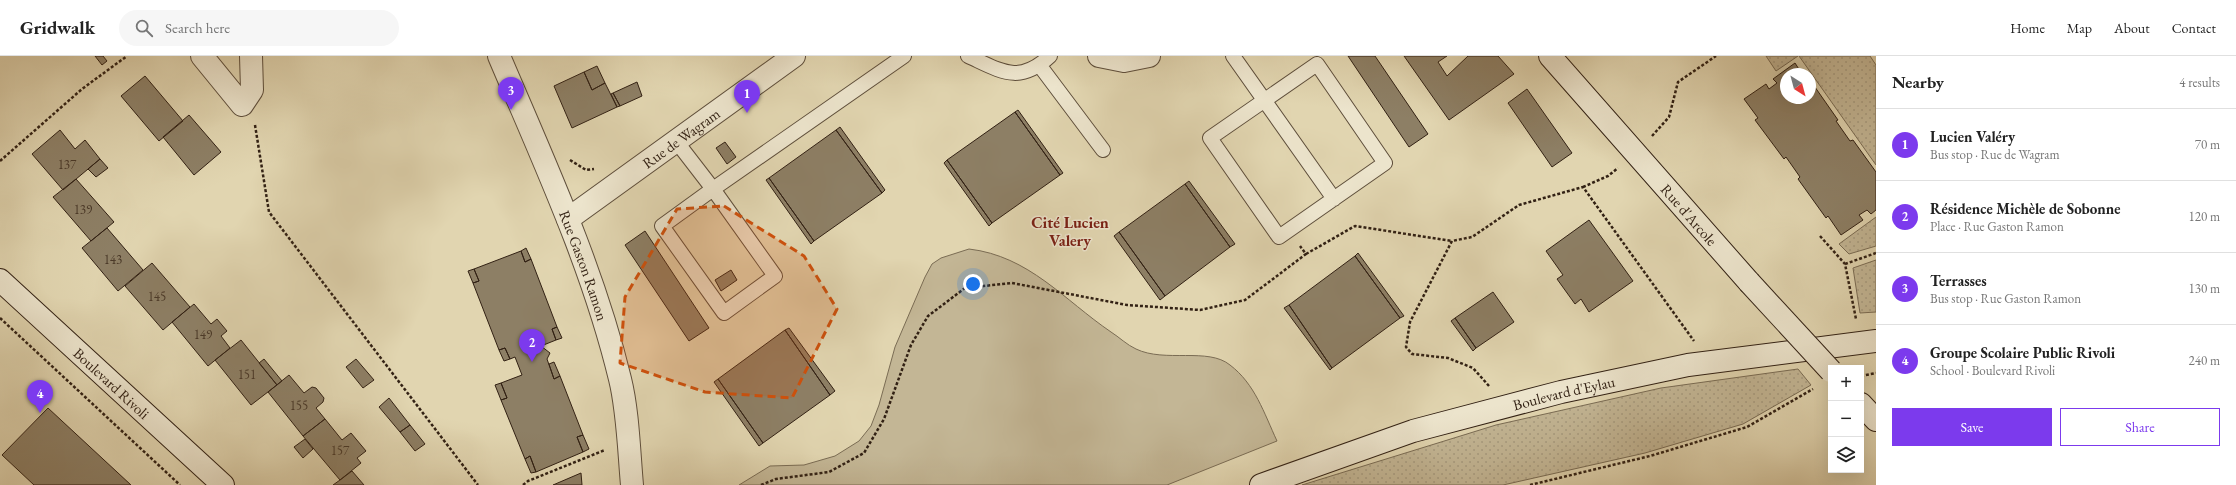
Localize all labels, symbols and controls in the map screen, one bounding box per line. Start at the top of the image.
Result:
search box [119,10,399,46]
text: Gridwalk [20,15,95,40]
icon: search [133,17,155,39]
text: Search here [165,18,230,37]
text: Home [2010,19,2045,37]
text: Map [2067,19,2092,37]
text: About [2114,19,2150,37]
text: Contact [2172,19,2216,37]
north arrow [1780,68,1816,104]
text: Nearby [1892,71,1944,93]
text: 4 results [2179,74,2220,91]
pin: 3 [498,77,524,110]
pin: 1 [734,80,760,113]
street label: Rue de Wagram [638,103,724,172]
text: Lucien Valéry [1930,127,2015,146]
text: 1 [1902,136,1908,153]
text: 70 m [2195,136,2220,153]
text: Bus stop · Rue de Wagram [1930,146,2060,163]
house number: 137 [58,156,77,173]
street label: Rue d'Arcole [1657,180,1722,249]
text: Résidence Michèle de Sobonne [1930,199,2120,218]
house number: 139 [74,201,93,218]
street label: Rue Gaston Ramon [556,207,613,323]
text: 2 [1902,208,1908,225]
text: 120 m [2189,208,2220,225]
district label: Cité Lucien Valery [1031,212,1109,251]
text: Place · Rue Gaston Ramon [1930,218,2064,235]
house number: 143 [104,251,122,268]
text: Terrasses [1930,271,1987,290]
your location [963,274,983,294]
text: 3 [1902,280,1908,297]
text: 130 m [2189,280,2220,297]
house number: 145 [148,288,166,305]
text: Bus stop · Rue Gaston Ramon [1930,290,2081,307]
house number: 149 [194,326,213,343]
pin: 2 [519,329,545,362]
street label: Boulevard Rivoli [70,343,154,423]
text: Groupe Scolaire Public Rivoli [1930,343,2115,362]
text: 4 [1902,352,1908,369]
text: 240 m [2189,352,2220,369]
text: School · Boulevard Rivoli [1930,362,2055,379]
map controls [1828,365,1864,473]
button: + [1828,365,1864,401]
house number: 151 [238,366,256,383]
street label: Boulevard d'Eylau [1511,371,1617,414]
pin: 4 [27,380,53,413]
house number: 155 [290,397,308,414]
button: − [1828,401,1864,437]
button: Save [1892,408,2052,446]
button: Share [2060,408,2220,446]
button: layers [1828,437,1864,473]
house number: 157 [331,442,350,459]

